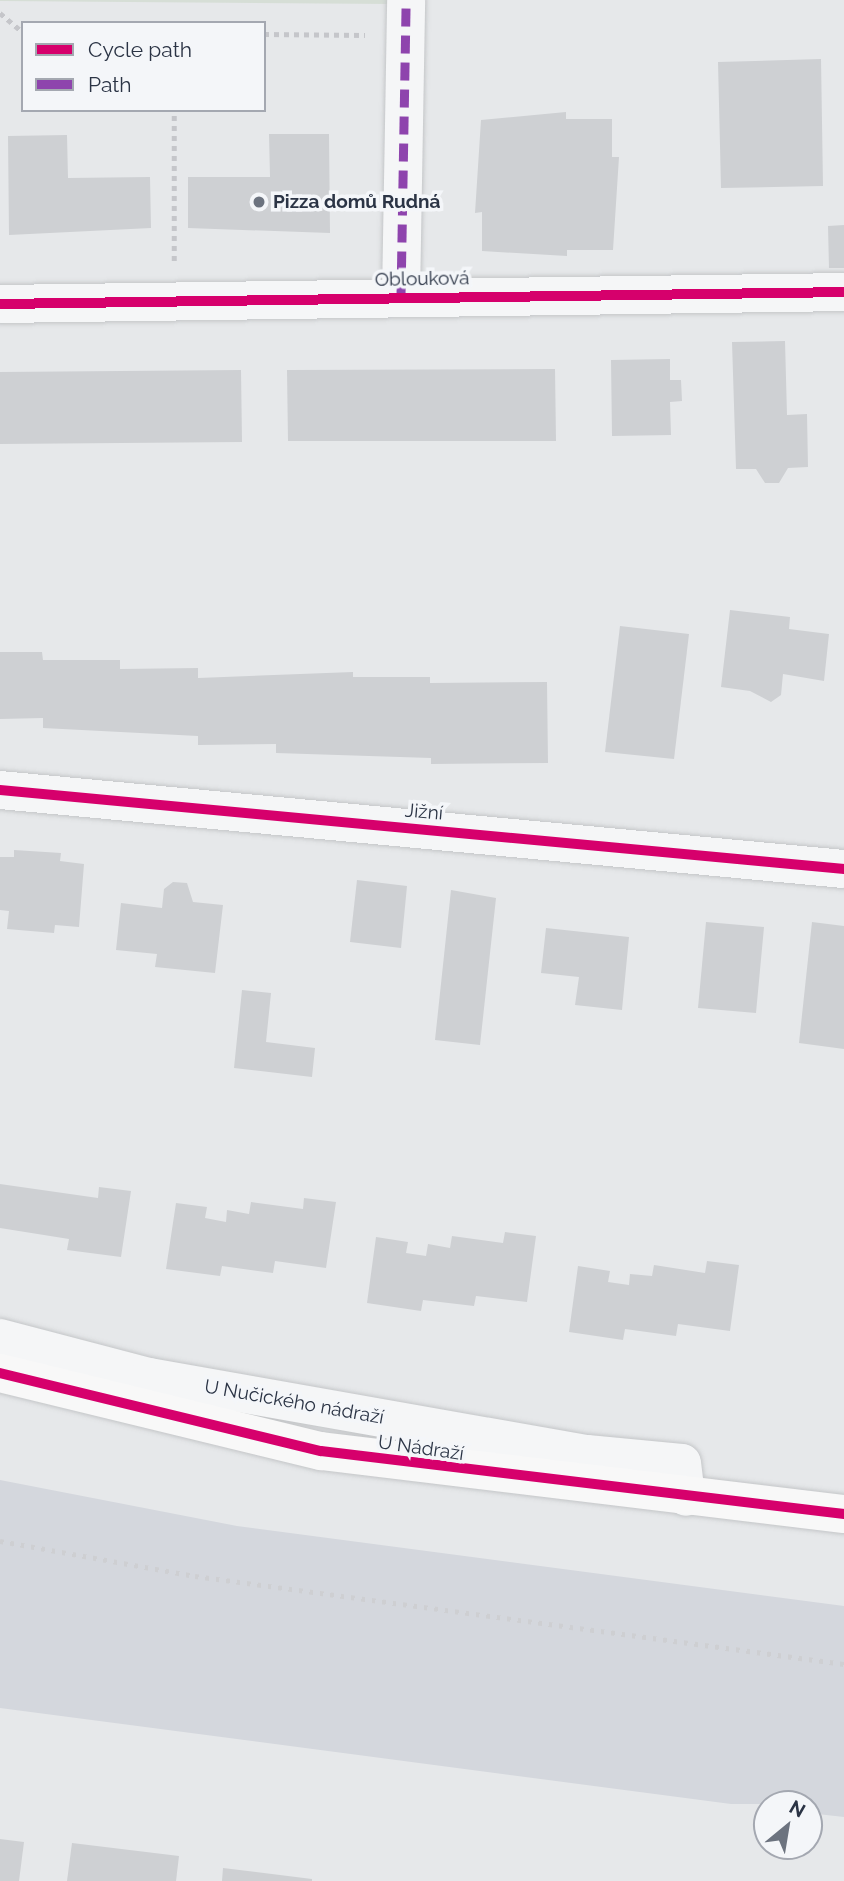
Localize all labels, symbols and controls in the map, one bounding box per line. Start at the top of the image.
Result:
legend [21,21,266,112]
text: Cycle path [88,37,192,62]
text: Path [88,72,132,97]
place label: Pizza domů Rudná [273,191,440,213]
marker: Pizza domů Rudná [251,194,267,210]
street label: Oblouková [375,267,469,291]
street label: Jižní [404,799,444,825]
street label: U Nučického nádraží [202,1375,386,1429]
street label: U Nádraží [377,1431,465,1465]
north arrow [753,1790,823,1860]
text: N [786,1795,809,1822]

